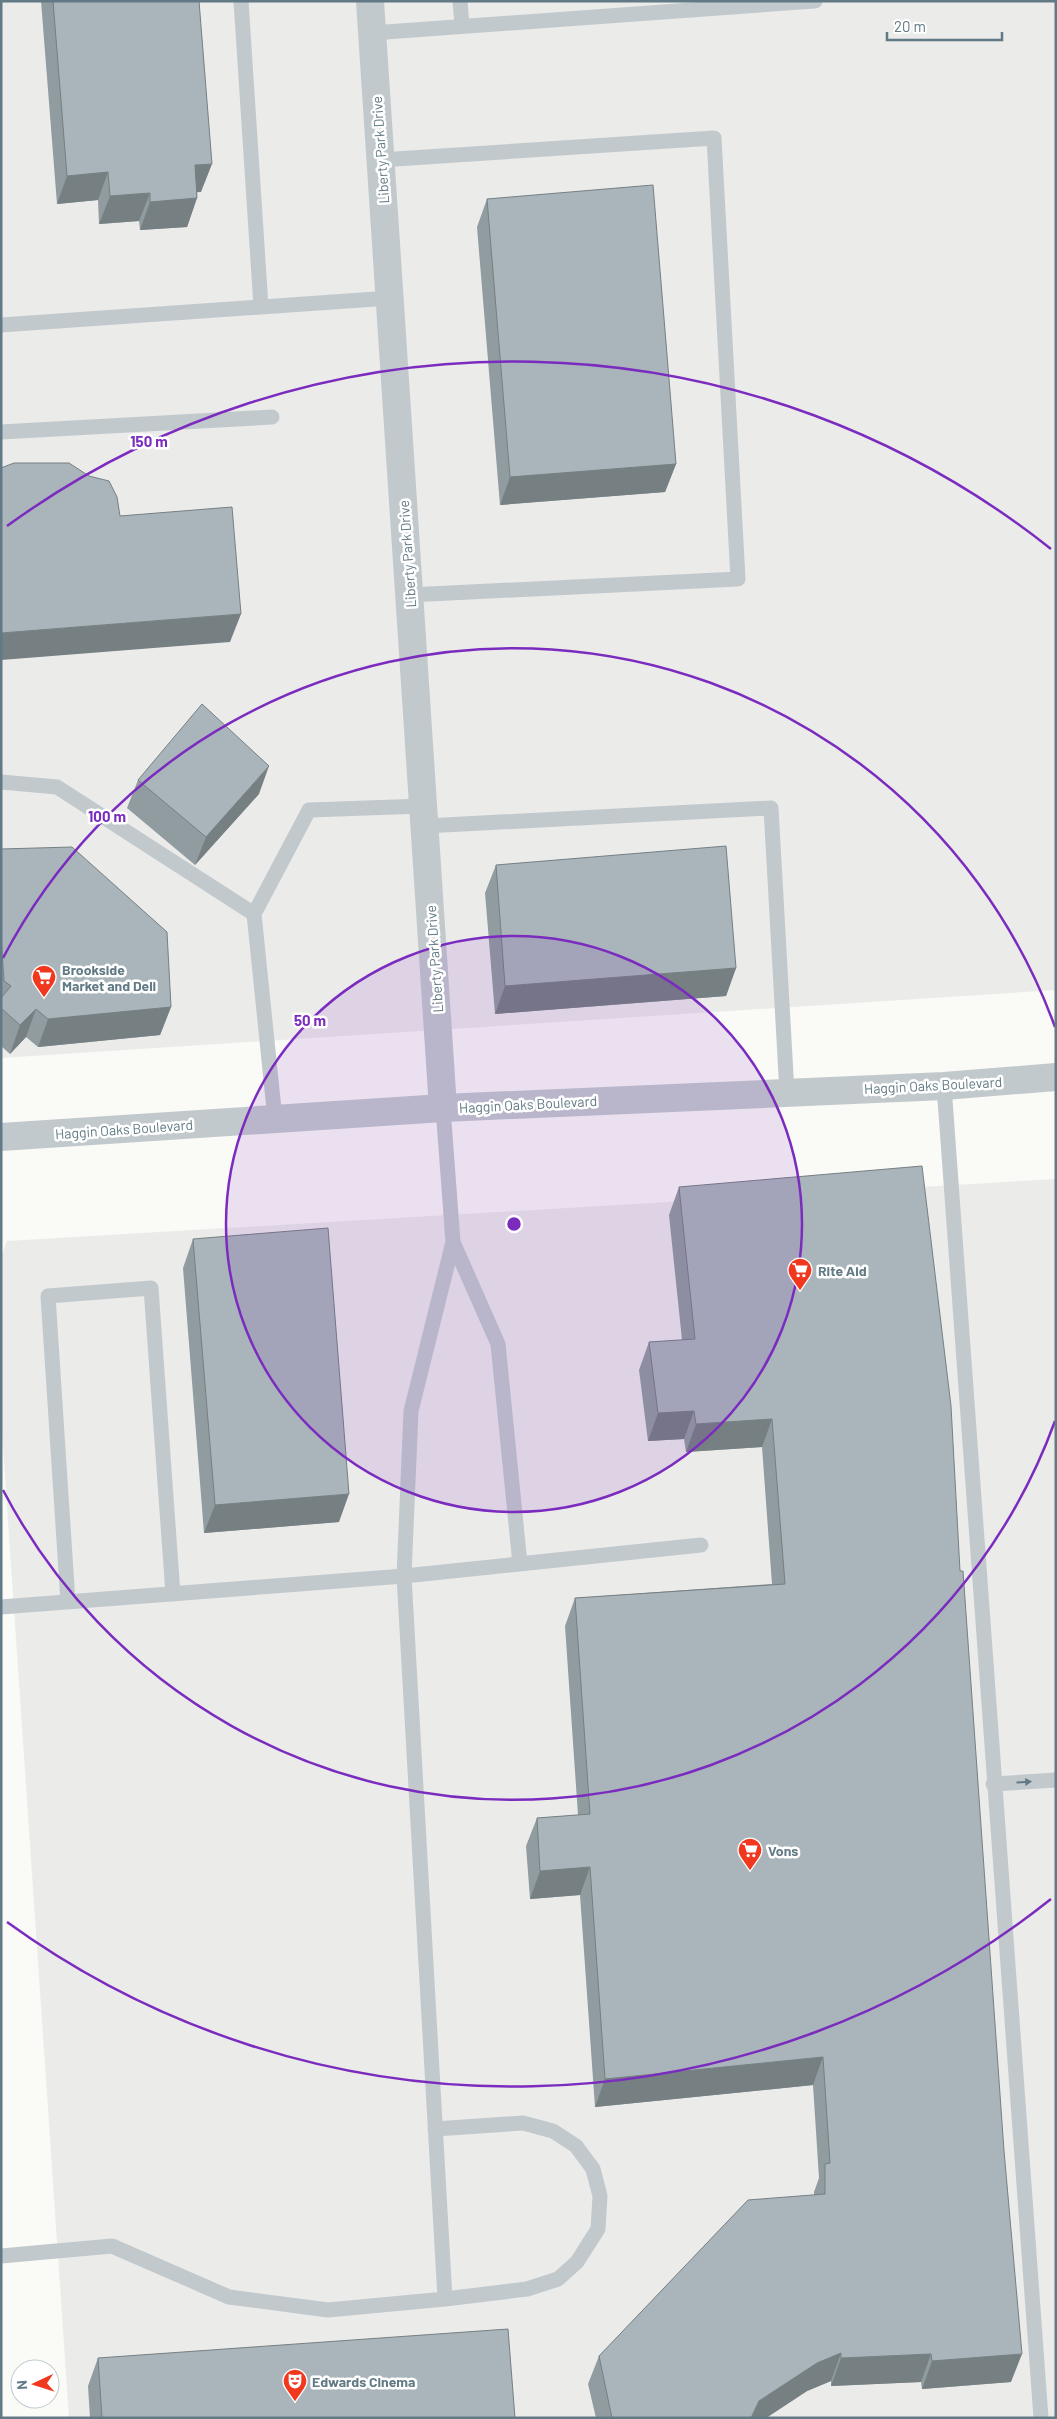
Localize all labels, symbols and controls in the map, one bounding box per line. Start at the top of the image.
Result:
scale bar [887,10,1002,42]
text: 20 m [894,17,926,35]
street label: Liberty Park Drive [368,96,392,204]
text: 150 m [130,432,168,450]
street label: Liberty Park Drive [395,500,419,608]
text: 100 m [88,807,126,825]
street label: Liberty Park Drive [422,905,446,1013]
place label: Brookside Market and Deli [62,961,156,994]
supermarket icon: Brookside Market and Deli [31,964,57,998]
text: 50 m [294,1011,326,1029]
street label: Haggin Oaks Boulevard [864,1073,1002,1097]
street label: Haggin Oaks Boulevard [459,1092,597,1116]
street label: Haggin Oaks Boulevard [54,1116,194,1142]
centre of rings [505,1215,523,1233]
supermarket icon: Rite Aid [787,1257,813,1291]
place label: Rite Aid [818,1262,867,1279]
one-way arrow [1017,1778,1033,1786]
supermarket icon: Vons [737,1837,763,1871]
place label: Vons [768,1842,798,1859]
north arrow [10,2359,60,2409]
theatre icon: Edwards Cinema [282,2368,308,2402]
place label: Edwards Cinema [312,2373,415,2390]
text: N [13,2380,30,2390]

